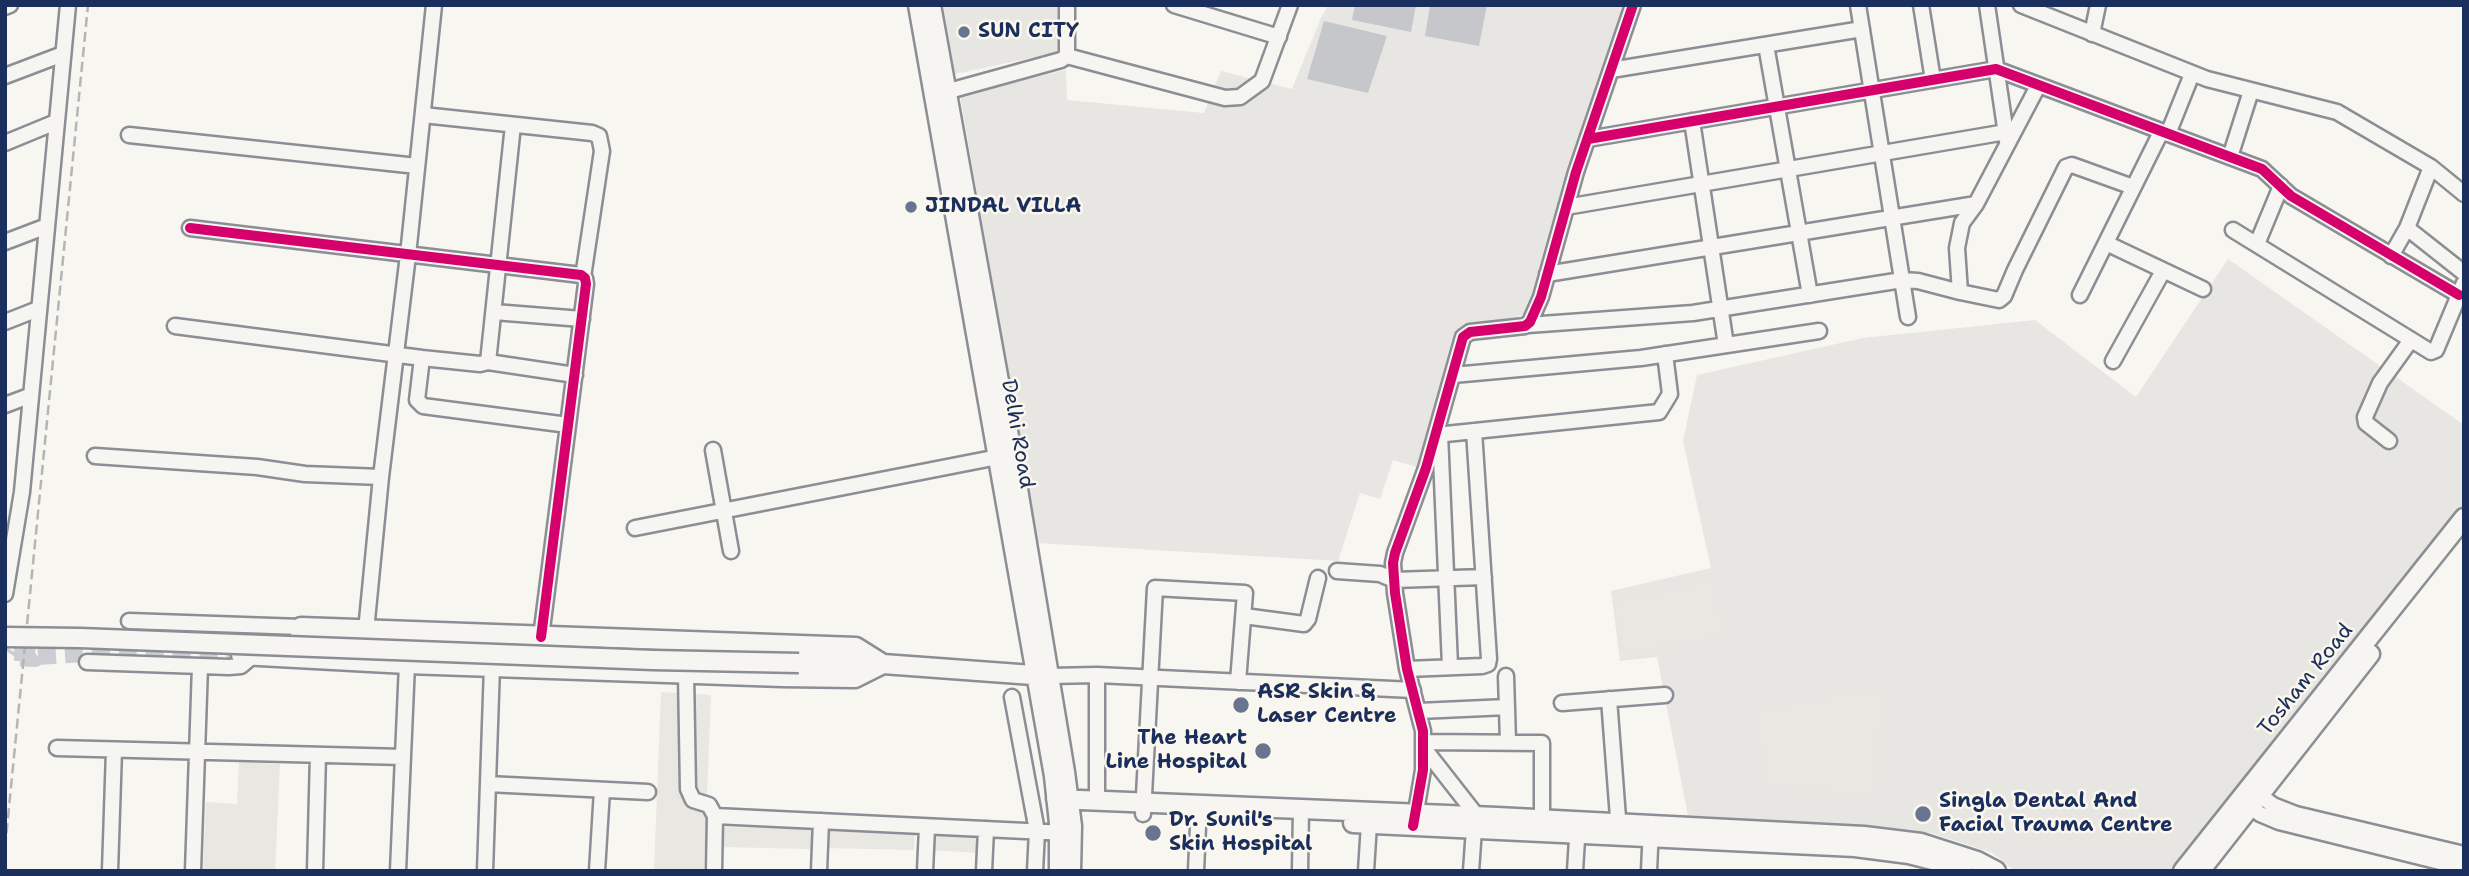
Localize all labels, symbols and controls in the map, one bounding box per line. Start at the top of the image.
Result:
place label: SUN CITY [978,19,1079,45]
marker: SUN CITY [956,24,972,40]
place label: JINDAL VILLA [925,194,1081,220]
marker: JINDAL VILLA [903,199,919,215]
street label: Delhi Road [995,378,1039,490]
street label: Tosham Road [2253,619,2359,741]
place label: ASR Skin & Laser Centre [1257,680,1397,730]
marker: ASR Skin & Laser Centre [1231,695,1251,715]
place label: The Heart Line Hospital [1106,726,1247,776]
marker: The Heart Line Hospital [1253,741,1273,761]
place label: Singla Dental And Facial Trauma Centre [1939,789,2173,839]
marker: Singla Dental And Facial Trauma Centre [1913,804,1933,824]
place label: Dr. Sunil's Skin Hospital [1169,808,1312,858]
marker: Dr. Sunil's Skin Hospital [1143,823,1163,843]

